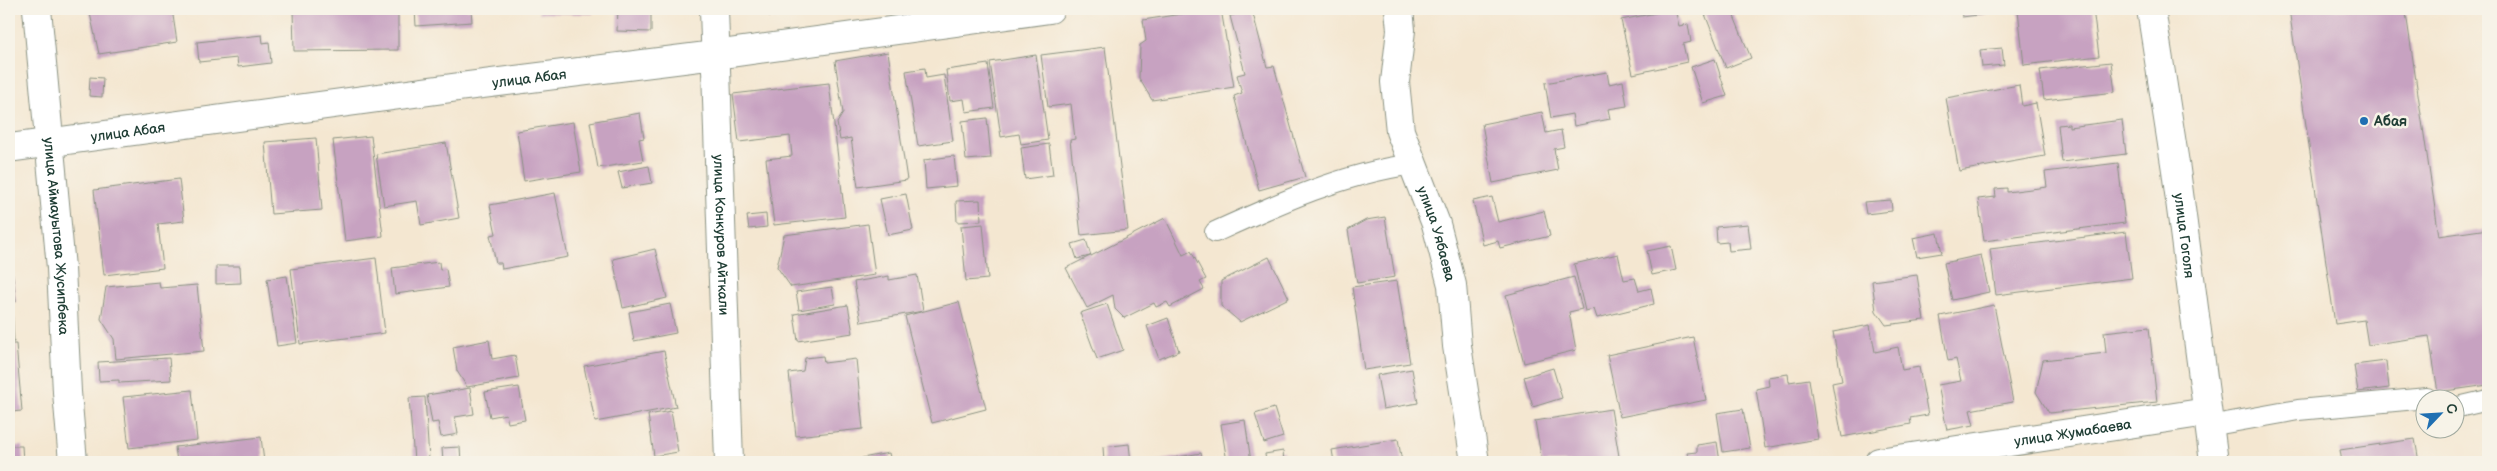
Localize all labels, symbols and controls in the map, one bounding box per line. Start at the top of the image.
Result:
street label: улица Абая [491,66,568,92]
place label: Абая [2373,113,2407,130]
marker: Абая [2358,115,2370,127]
street label: улица Абая [90,119,166,146]
street label: улица Аймауытова Жусипбека [40,136,72,336]
street label: улица Конкуров Айткали [710,154,732,316]
street label: улица Уябаева [1413,184,1459,284]
street label: улица Гоголя [2170,192,2198,279]
north arrow [2414,388,2464,438]
text: С [2442,401,2461,417]
street label: улица Жумабаева [2013,416,2133,450]

